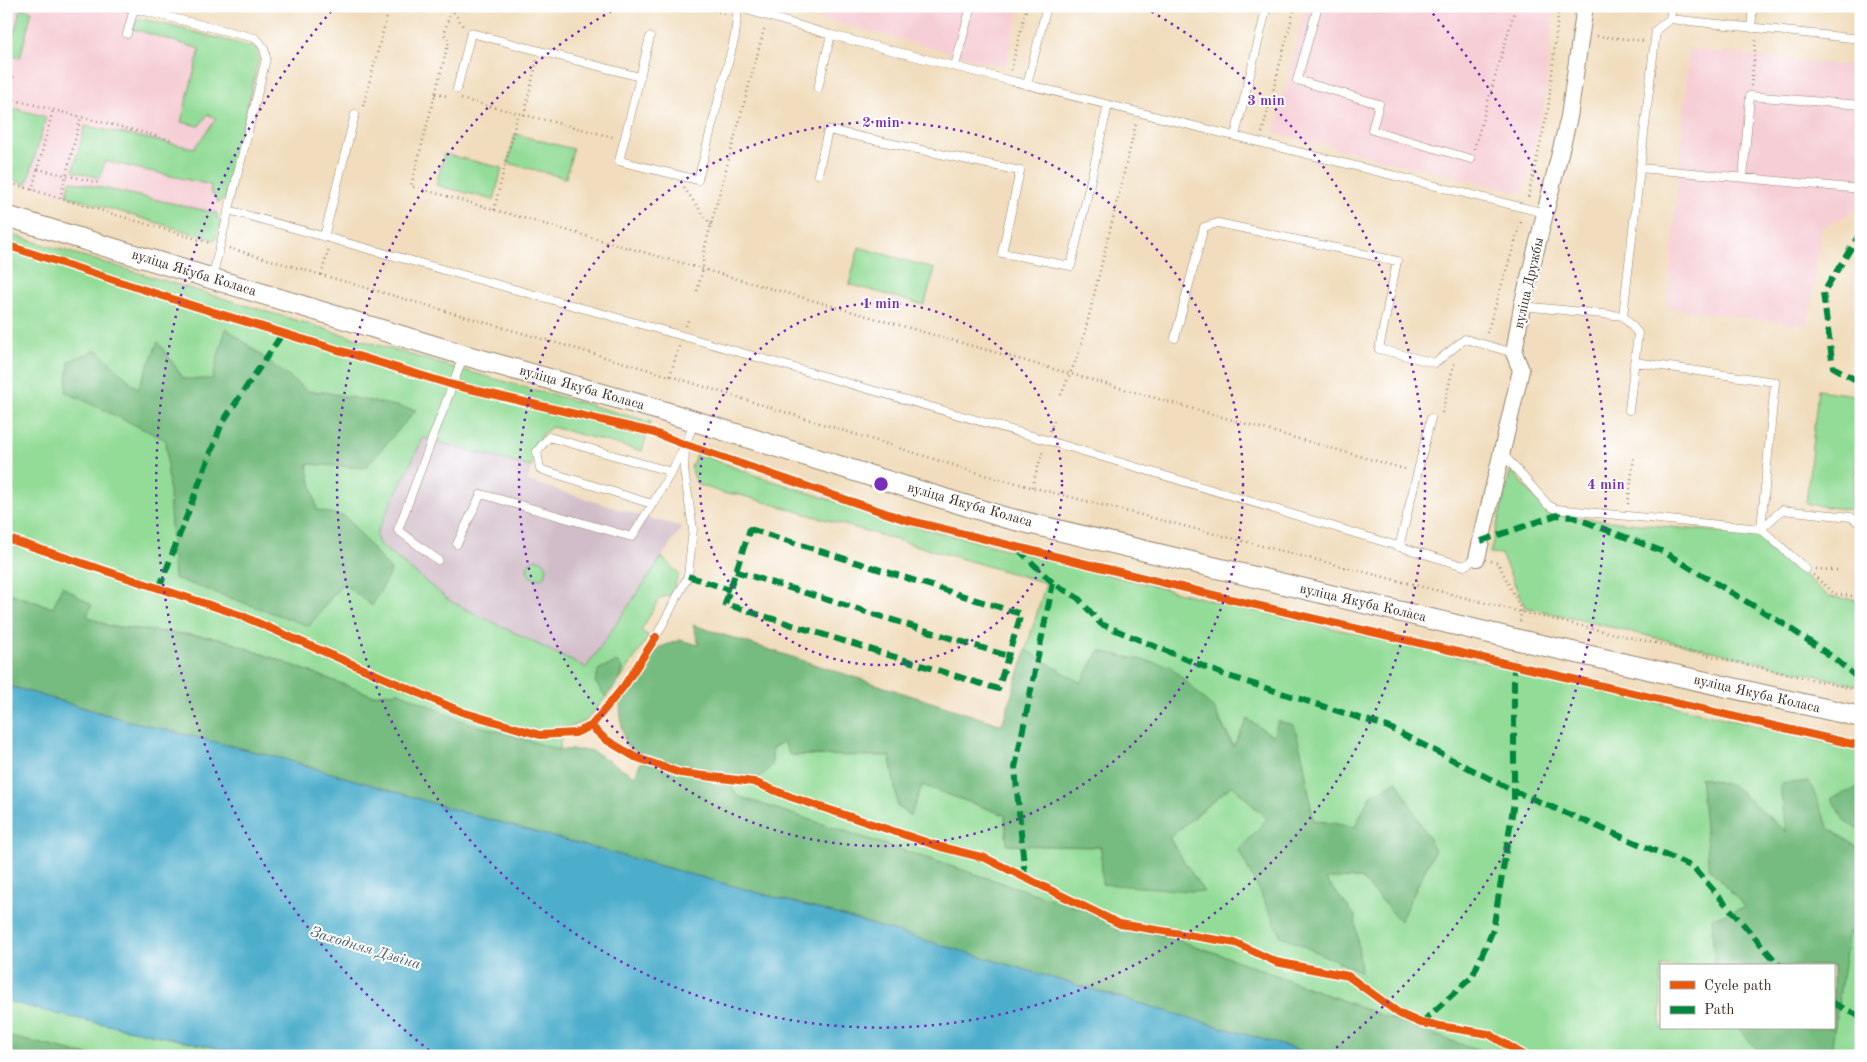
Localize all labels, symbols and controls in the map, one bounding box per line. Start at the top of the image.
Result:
text: 3 min [1247,94,1285,109]
text: 2 min [862,116,900,131]
street label: вуліца Дружбы [1512,236,1546,330]
street label: вуліца Якуба Коласа [130,247,258,299]
text: 1 min [862,297,900,312]
street label: вуліца Якуба Коласа [518,363,646,413]
centre of rings [872,475,890,493]
text: 4 min [1587,478,1625,493]
street label: вуліца Якуба Коласа [906,480,1034,530]
street label: вуліца Якуба Коласа [1298,582,1428,624]
street label: вуліца Якуба Коласа [1692,673,1822,715]
water label: Заходняя Дзвіна [308,924,422,973]
legend [1660,964,1834,1030]
text: Cycle path [1704,979,1772,994]
text: Path [1704,1003,1734,1018]

